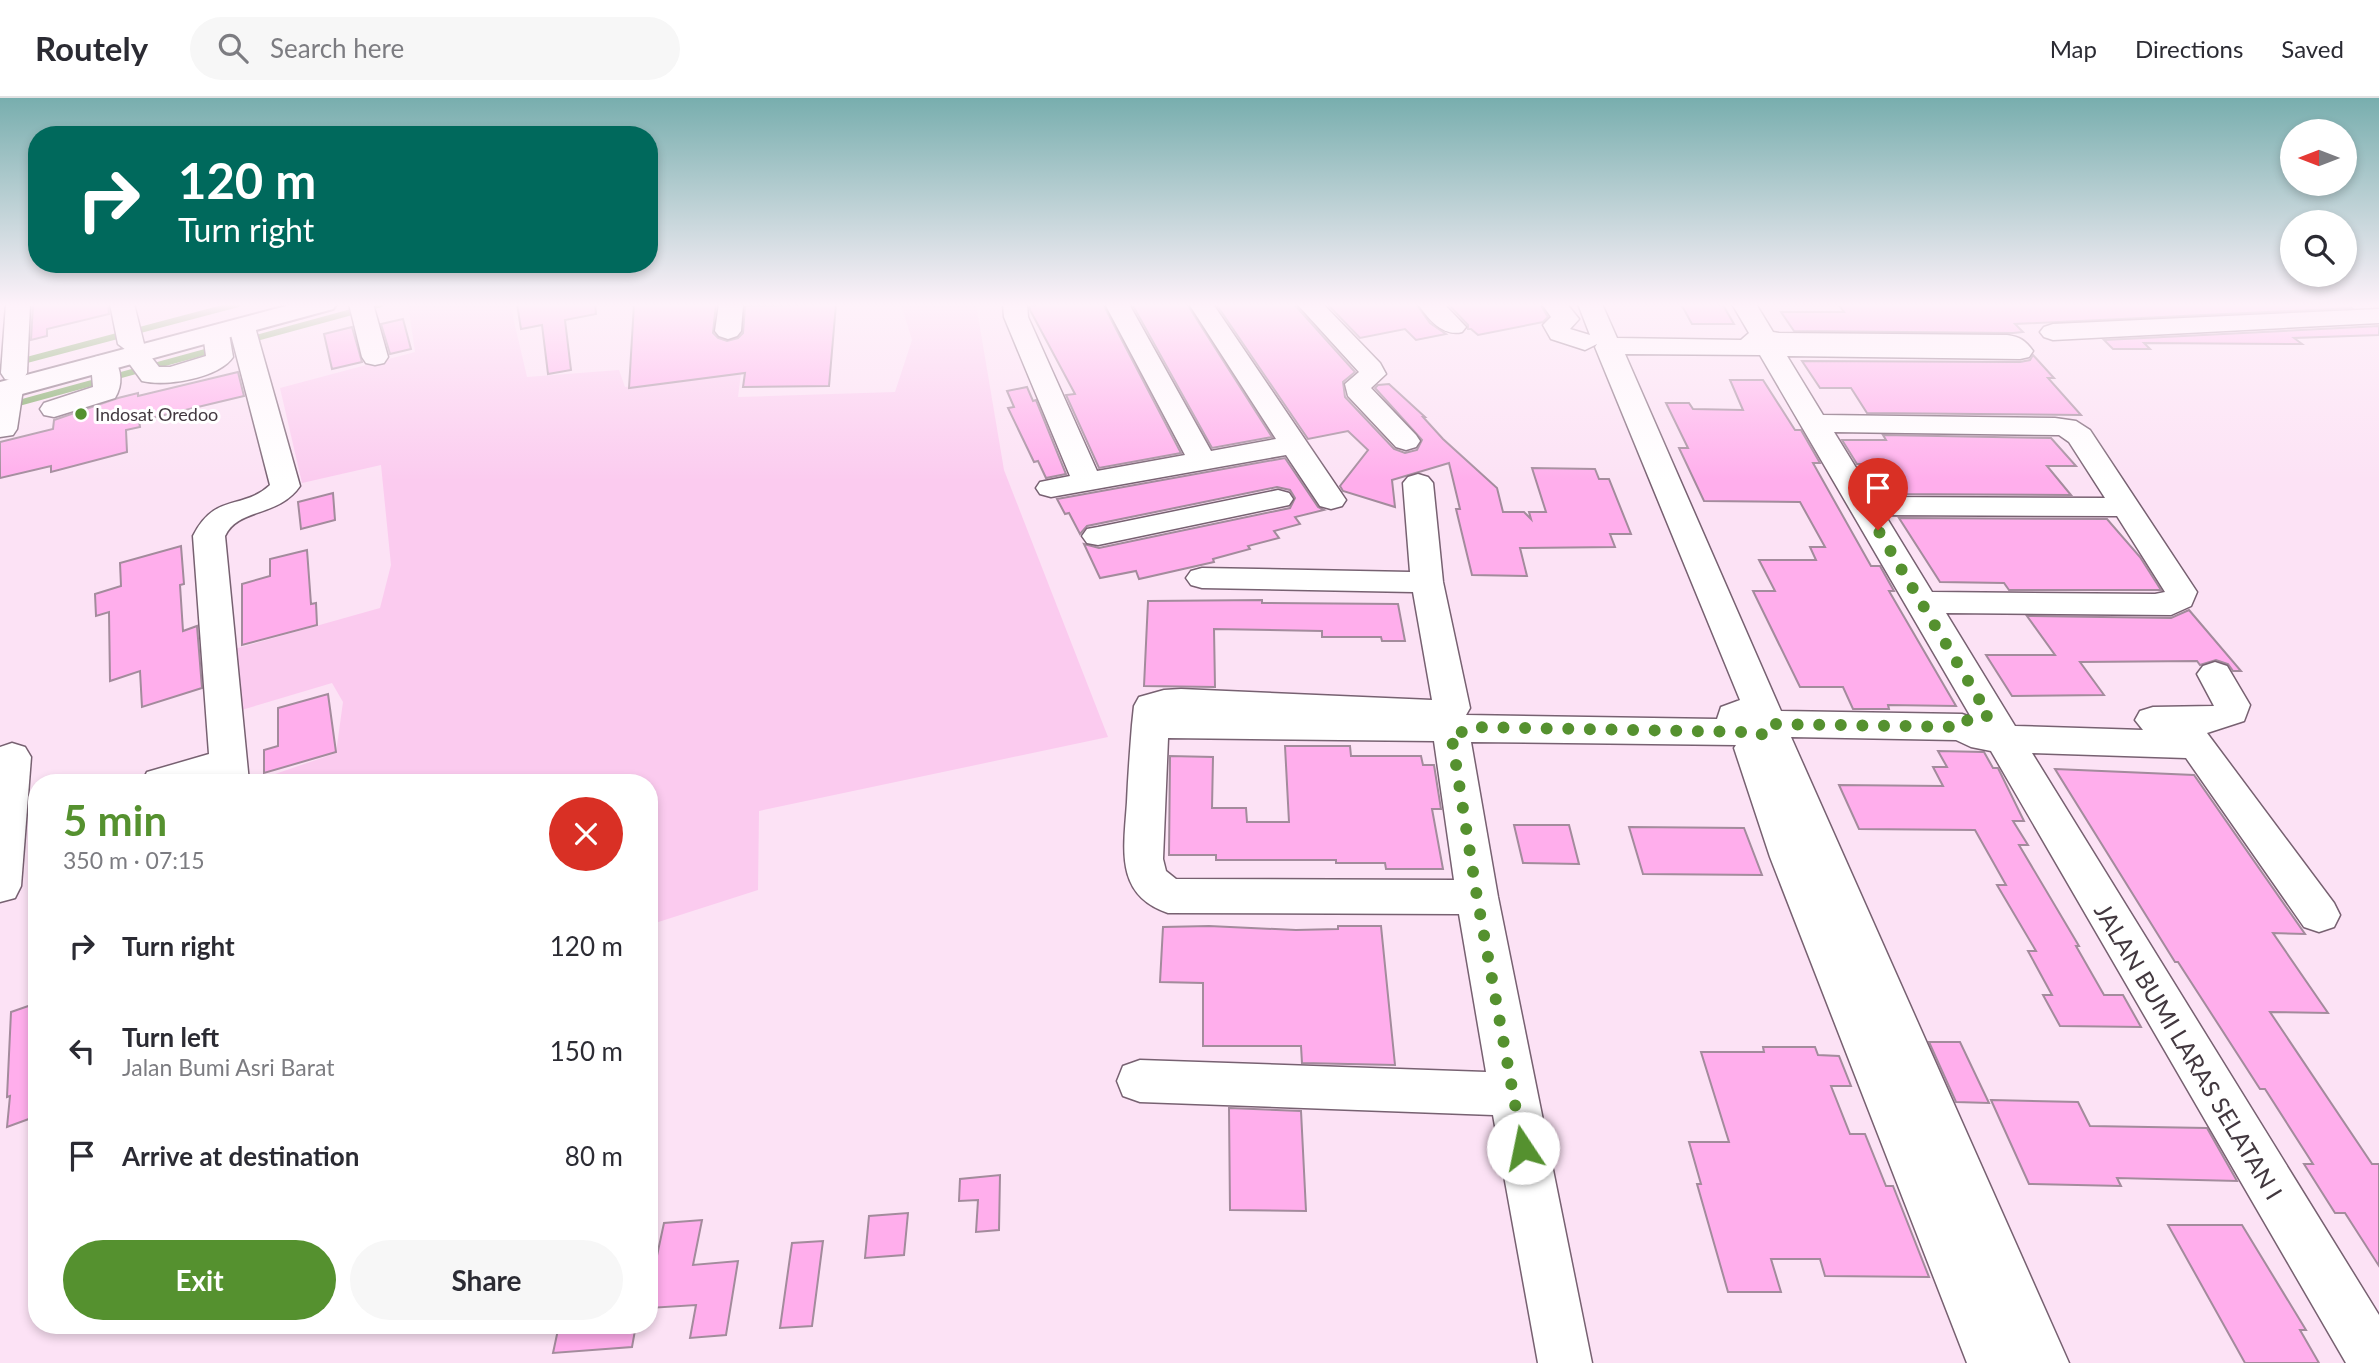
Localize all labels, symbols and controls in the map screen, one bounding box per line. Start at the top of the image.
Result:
search box [190,17,680,80]
text: Routely [35,28,148,68]
icon: search [214,29,252,67]
text: Search here [270,32,404,64]
text: Map [2050,34,2097,63]
text: Directions [2135,34,2243,63]
text: Saved [2281,34,2344,63]
north arrow [2280,119,2357,196]
map controls [2280,119,2357,287]
text: 120 m [178,151,316,209]
icon: right [63,154,154,245]
text: Turn right [178,210,314,249]
button: search [2280,210,2357,287]
place label: Indosat Oredoo [95,403,218,425]
marker: Indosat Oredoo [73,406,89,422]
pin [1848,458,1908,530]
icon: arrive [1859,469,1897,507]
text: 5 min [63,795,167,845]
button: close [549,797,623,871]
text: 350 m · 07:15 [63,846,205,874]
street label: JALAN BUMI LARAS SELATAN I [2089,898,2289,1204]
icon: right [63,927,101,965]
text: Turn right [122,930,235,962]
text: 120 m [550,930,623,962]
text: Turn left [122,1021,219,1053]
icon: left [63,1032,101,1070]
text: 150 m [550,1035,623,1067]
text: Jalan Bumi Asri Barat [122,1053,334,1081]
position arrow [1486,1111,1560,1185]
icon: arrive [63,1137,101,1175]
text: Arrive at destination [122,1140,359,1172]
text: 80 m [565,1140,623,1172]
button: Exit [63,1240,336,1320]
button: Share [350,1240,623,1320]

